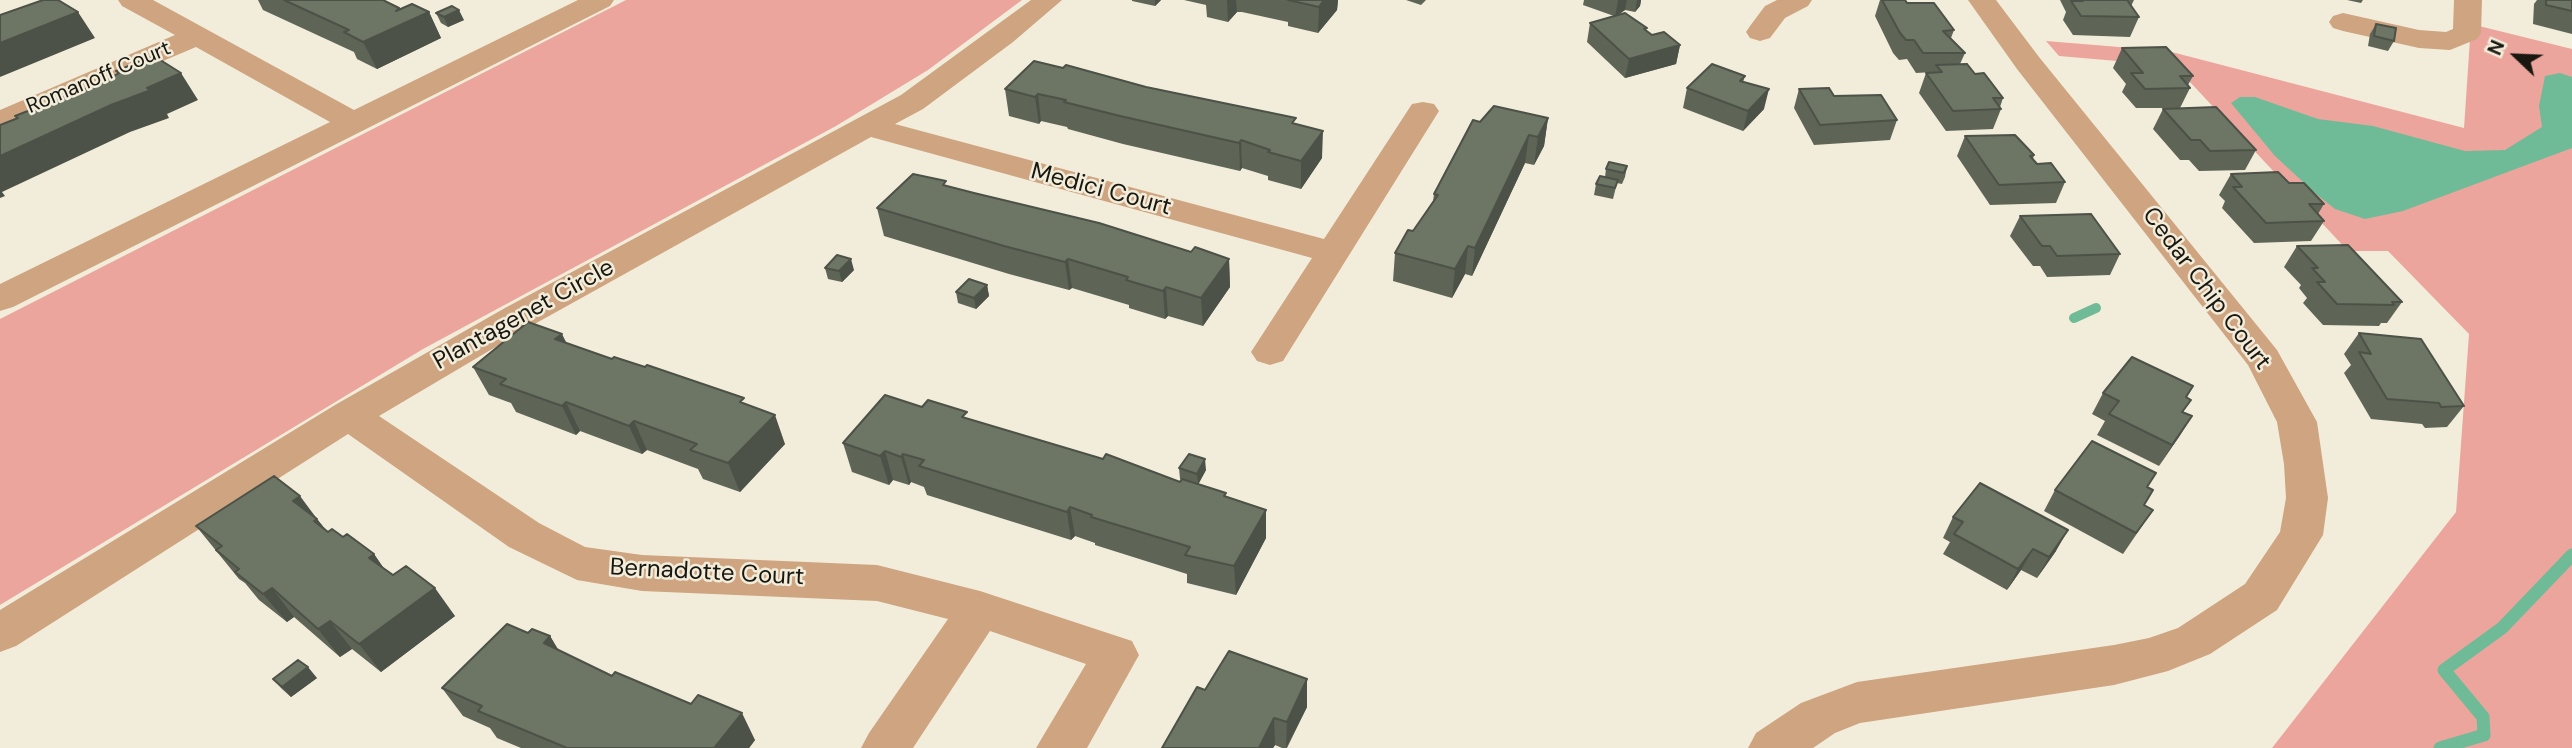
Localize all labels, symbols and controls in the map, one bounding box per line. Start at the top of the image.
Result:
north arrow [2481,21,2551,91]
street label: Romanoff Court [23,36,175,120]
text: N [2482,36,2510,59]
street label: Medici Court [1028,157,1174,223]
street label: Cedar Chip Court [2136,202,2276,376]
street label: Plantagenet Circle [429,253,619,377]
street label: Bernadotte Court [609,554,805,592]

